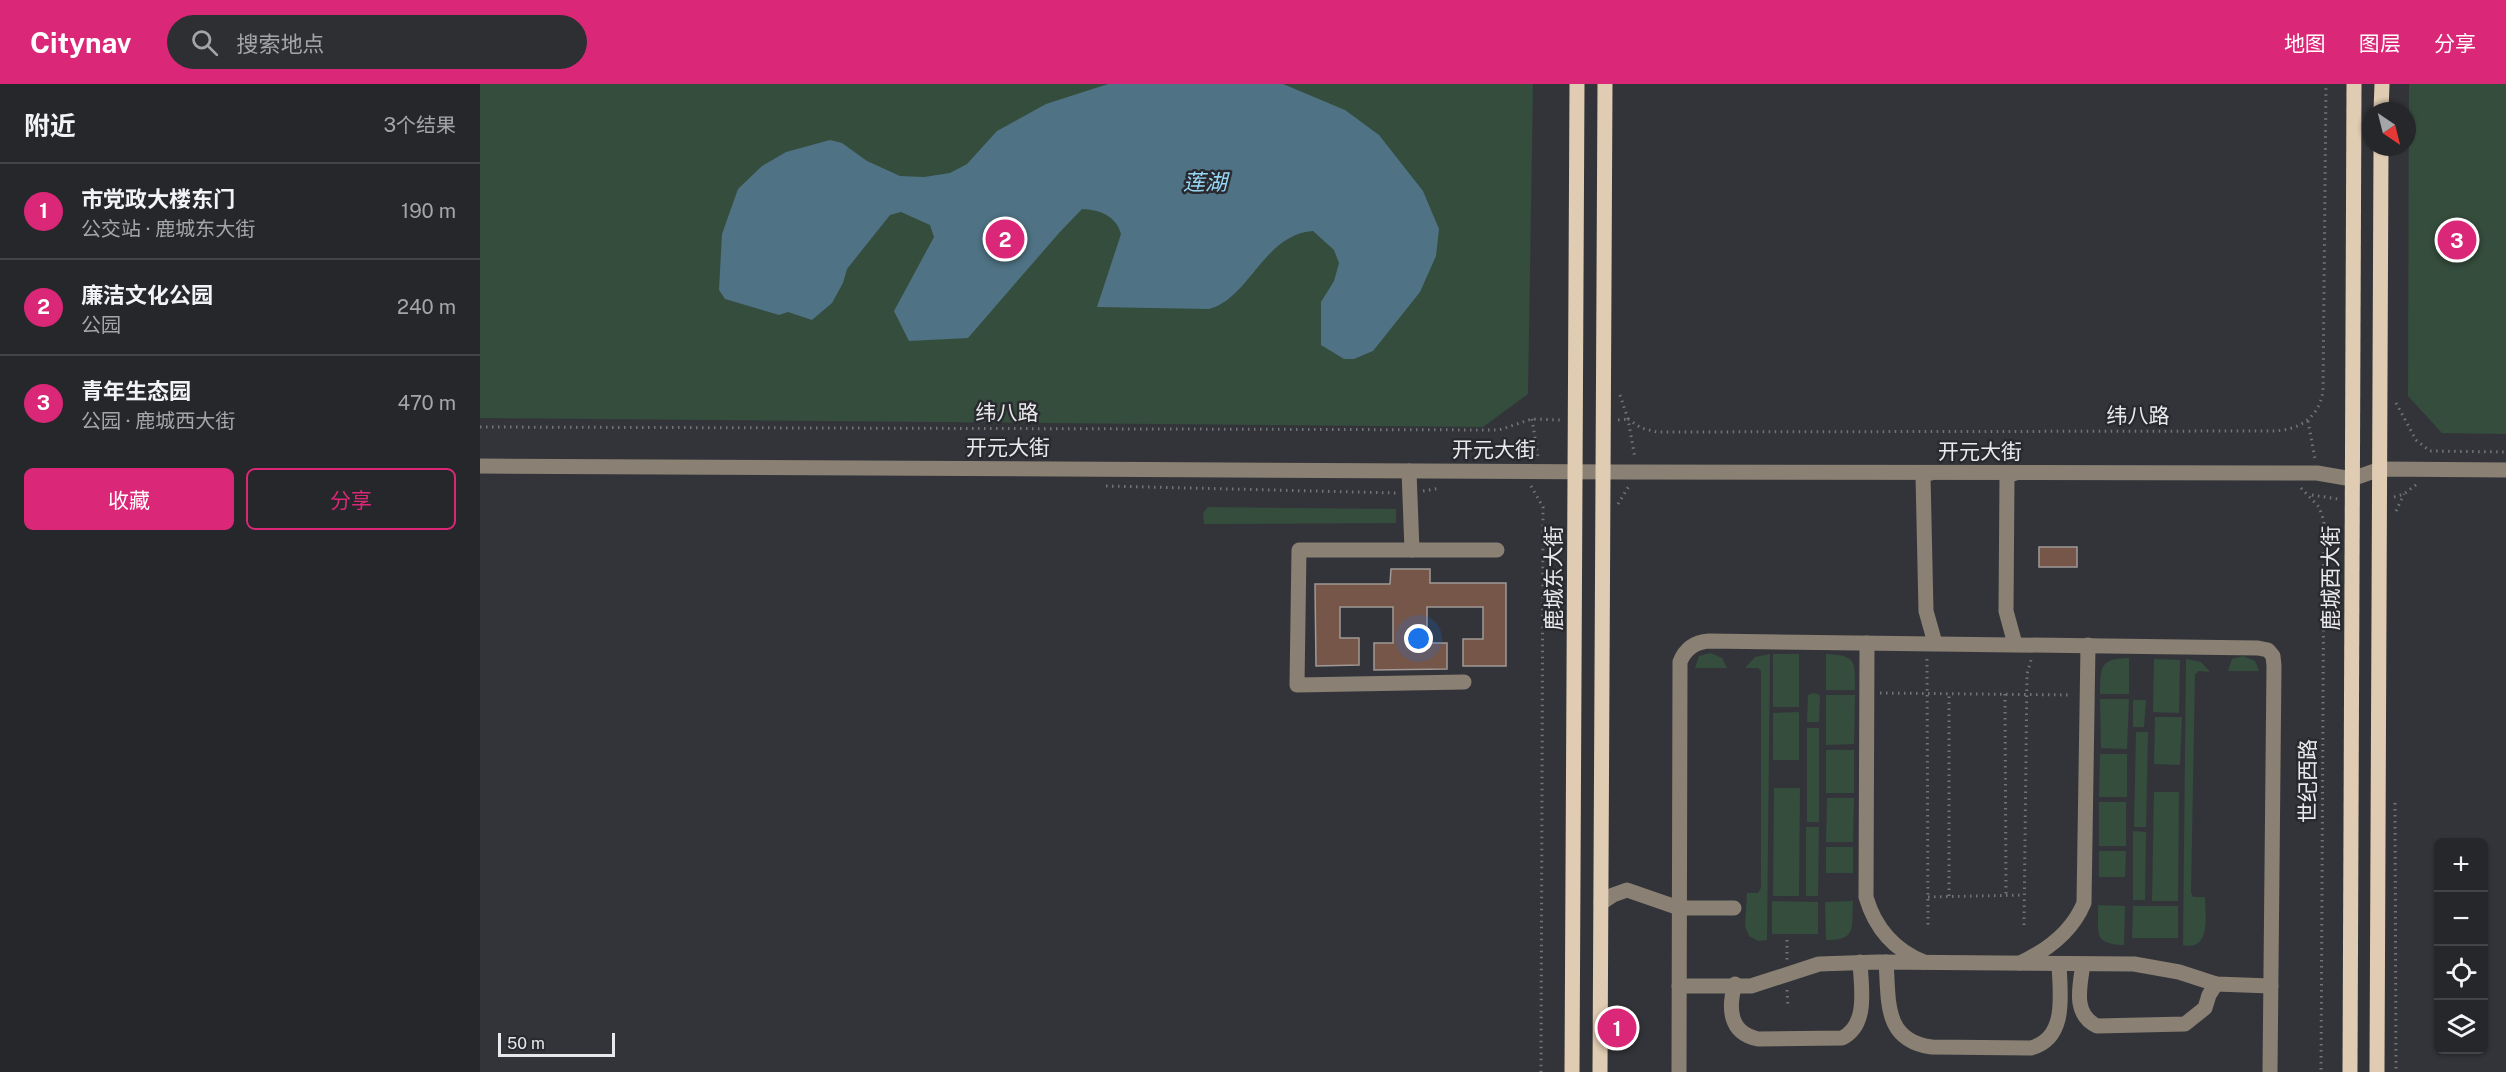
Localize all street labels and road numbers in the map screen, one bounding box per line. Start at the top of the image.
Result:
street label: 纬八路 [976,400,1039,425]
street label: 纬八路 [2107,403,2170,428]
street label: 开元大街 [966,435,1050,460]
street label: 开元大街 [1452,437,1536,462]
street label: 开元大街 [1938,439,2022,464]
street label: 鹿城东大街 [1541,526,1566,631]
street label: 鹿城西大街 [2318,526,2343,631]
street label: 世纪西路 [2295,739,2320,823]

